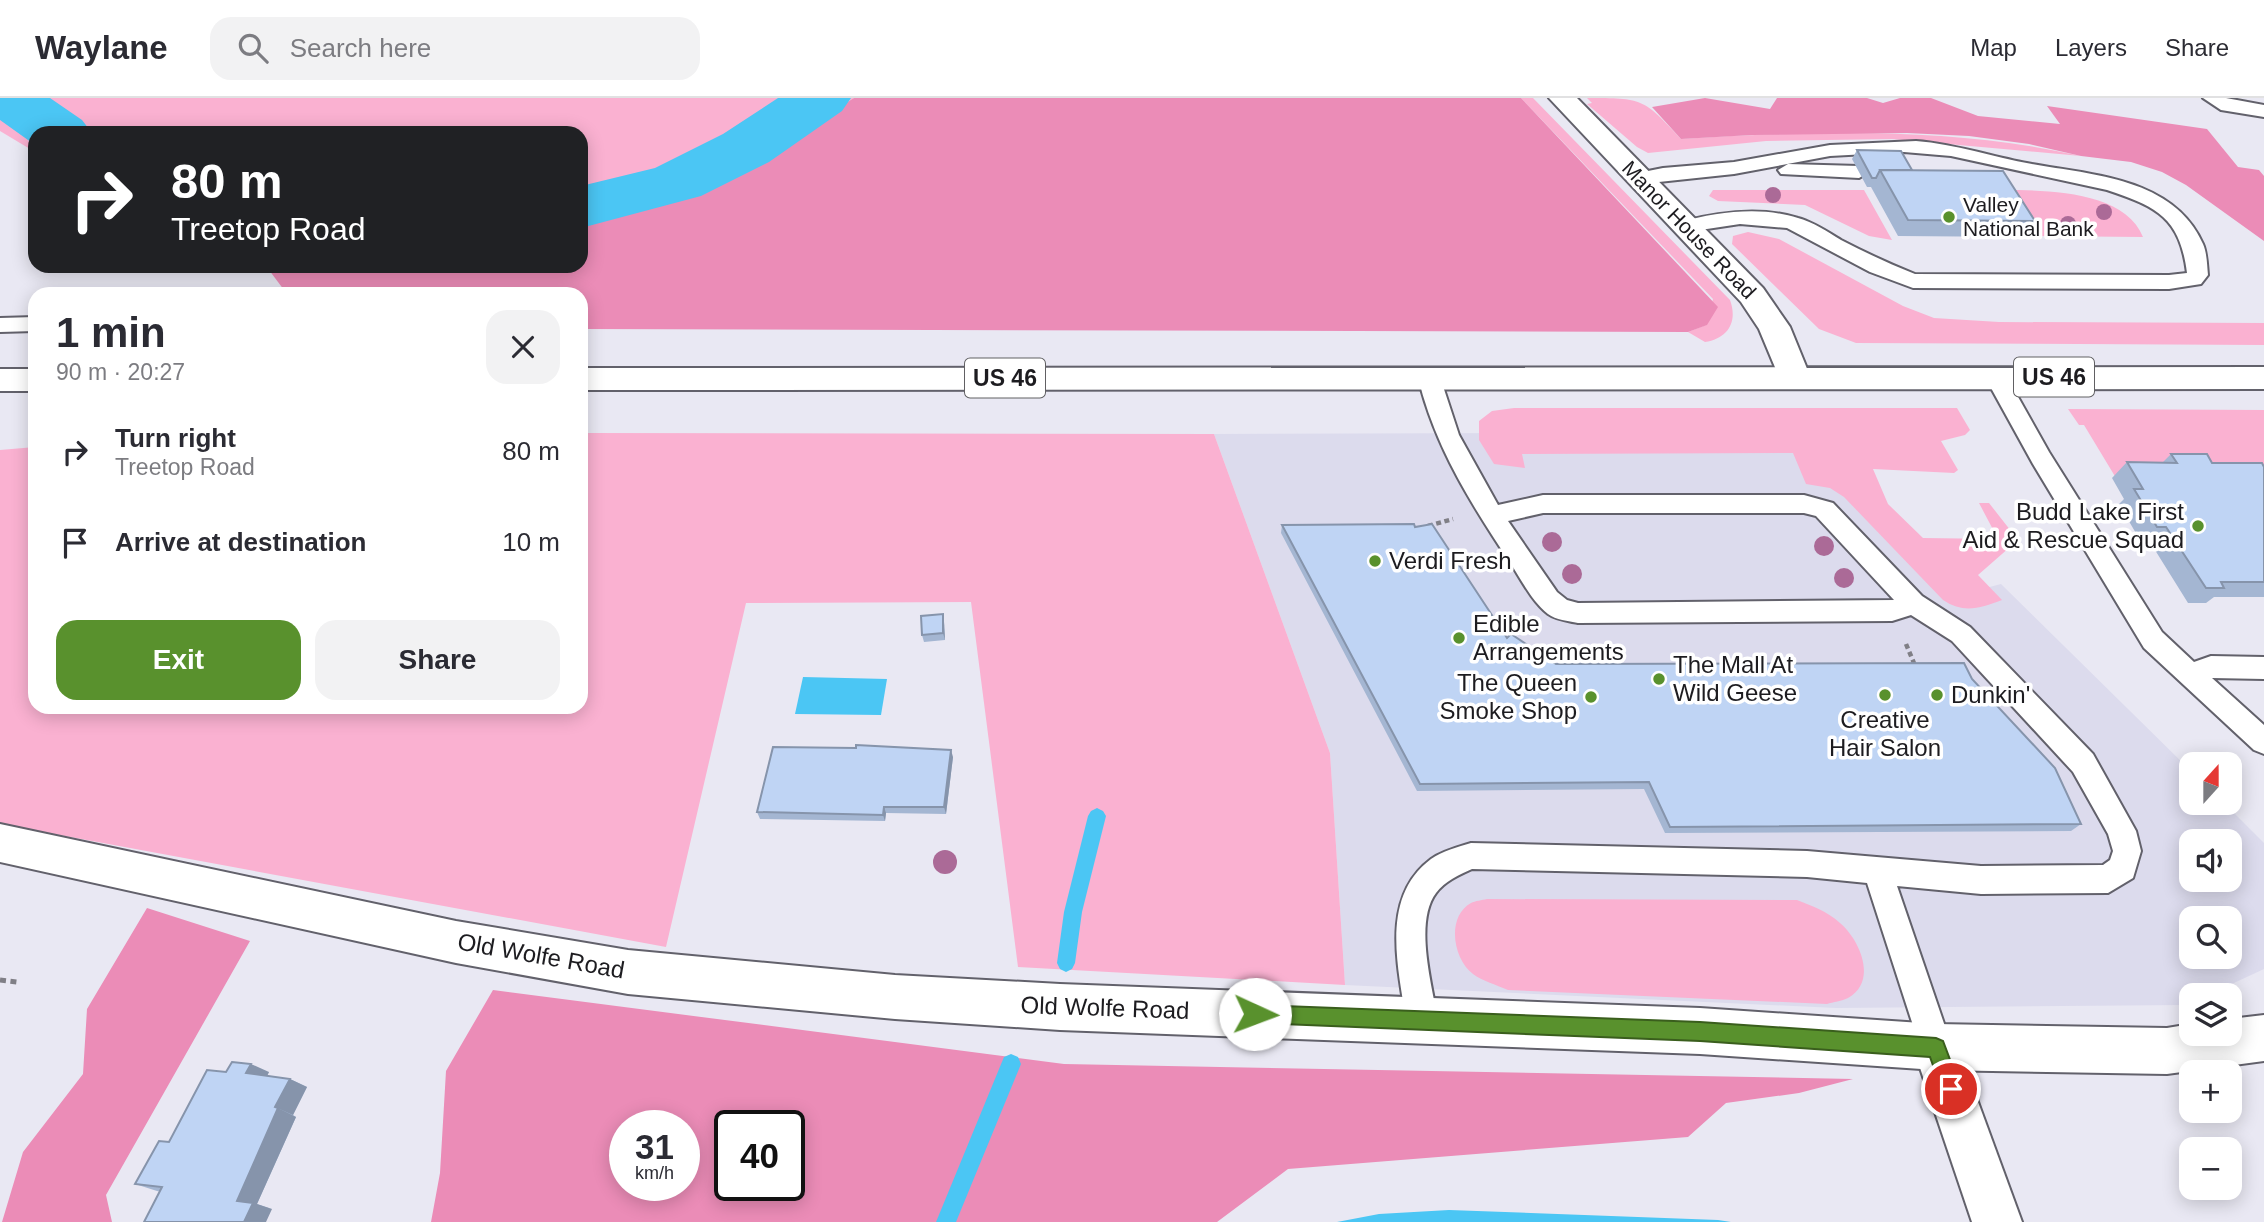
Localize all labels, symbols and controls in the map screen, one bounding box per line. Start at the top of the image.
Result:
search box [210,17,700,80]
text: Waylane [35,29,168,66]
icon: search [234,29,272,67]
text: Search here [290,33,431,63]
text: Map [1970,34,2017,61]
text: Layers [2055,34,2127,61]
text: Share [2165,34,2229,61]
icon: right [56,154,147,245]
text: 80 m [171,154,283,208]
street label: Manor House Road [1618,156,1761,303]
place label: Valley National Bank [1963,193,2094,240]
marker: Valley National Bank [1941,209,1957,225]
text: Treetop Road [171,211,365,247]
text: 1 min [56,309,166,356]
button: close [486,310,560,384]
road number: US 46 [965,358,1045,398]
road number: US 46 [2014,358,2094,396]
text: 90 m · 20:27 [56,359,185,385]
text: Turn right [115,423,236,453]
icon: right [56,433,94,471]
text: 80 m [502,436,560,466]
text: Treetop Road [115,454,255,480]
place label: Budd Lake First Aid & Rescue Squad [1963,498,2184,553]
marker: Budd Lake First Aid & Rescue Squad [2190,518,2206,534]
icon: arrive [56,524,94,562]
text: Arrive at destination [115,527,366,557]
text: 10 m [502,527,560,557]
place label: Verdi Fresh [1389,547,1512,574]
marker: Verdi Fresh [1367,553,1383,569]
place label: Edible Arrangements [1473,610,1624,665]
button: Exit [56,620,301,700]
button: Share [315,620,560,700]
marker: Edible Arrangements [1451,630,1467,646]
place label: The Mall At Wild Geese [1673,651,1797,706]
place label: The Queen Smoke Shop [1440,669,1577,724]
marker: The Mall At Wild Geese [1651,671,1667,687]
place label: Dunkin' [1951,681,2030,708]
marker: Creative Hair Salon [1877,687,1893,703]
marker: Dunkin' [1929,687,1945,703]
marker: The Queen Smoke Shop [1583,689,1599,705]
place label: Creative Hair Salon [1829,706,1941,761]
north arrow [2179,752,2242,816]
map controls [2179,752,2242,1200]
button: sound [2179,829,2242,892]
button: search [2179,906,2242,969]
street label: Old Wolfe Road [456,928,627,983]
position arrow [1218,977,1292,1051]
button: layers [2179,983,2242,1046]
street label: Old Wolfe Road [1020,991,1190,1024]
pin [1921,1059,1981,1119]
button: + [2179,1060,2242,1123]
icon: arrive [1932,1070,1970,1108]
speed limit sign: 40 [714,1110,805,1201]
text: 31 [635,1127,674,1166]
button: − [2179,1137,2242,1200]
text: km/h [635,1163,674,1183]

